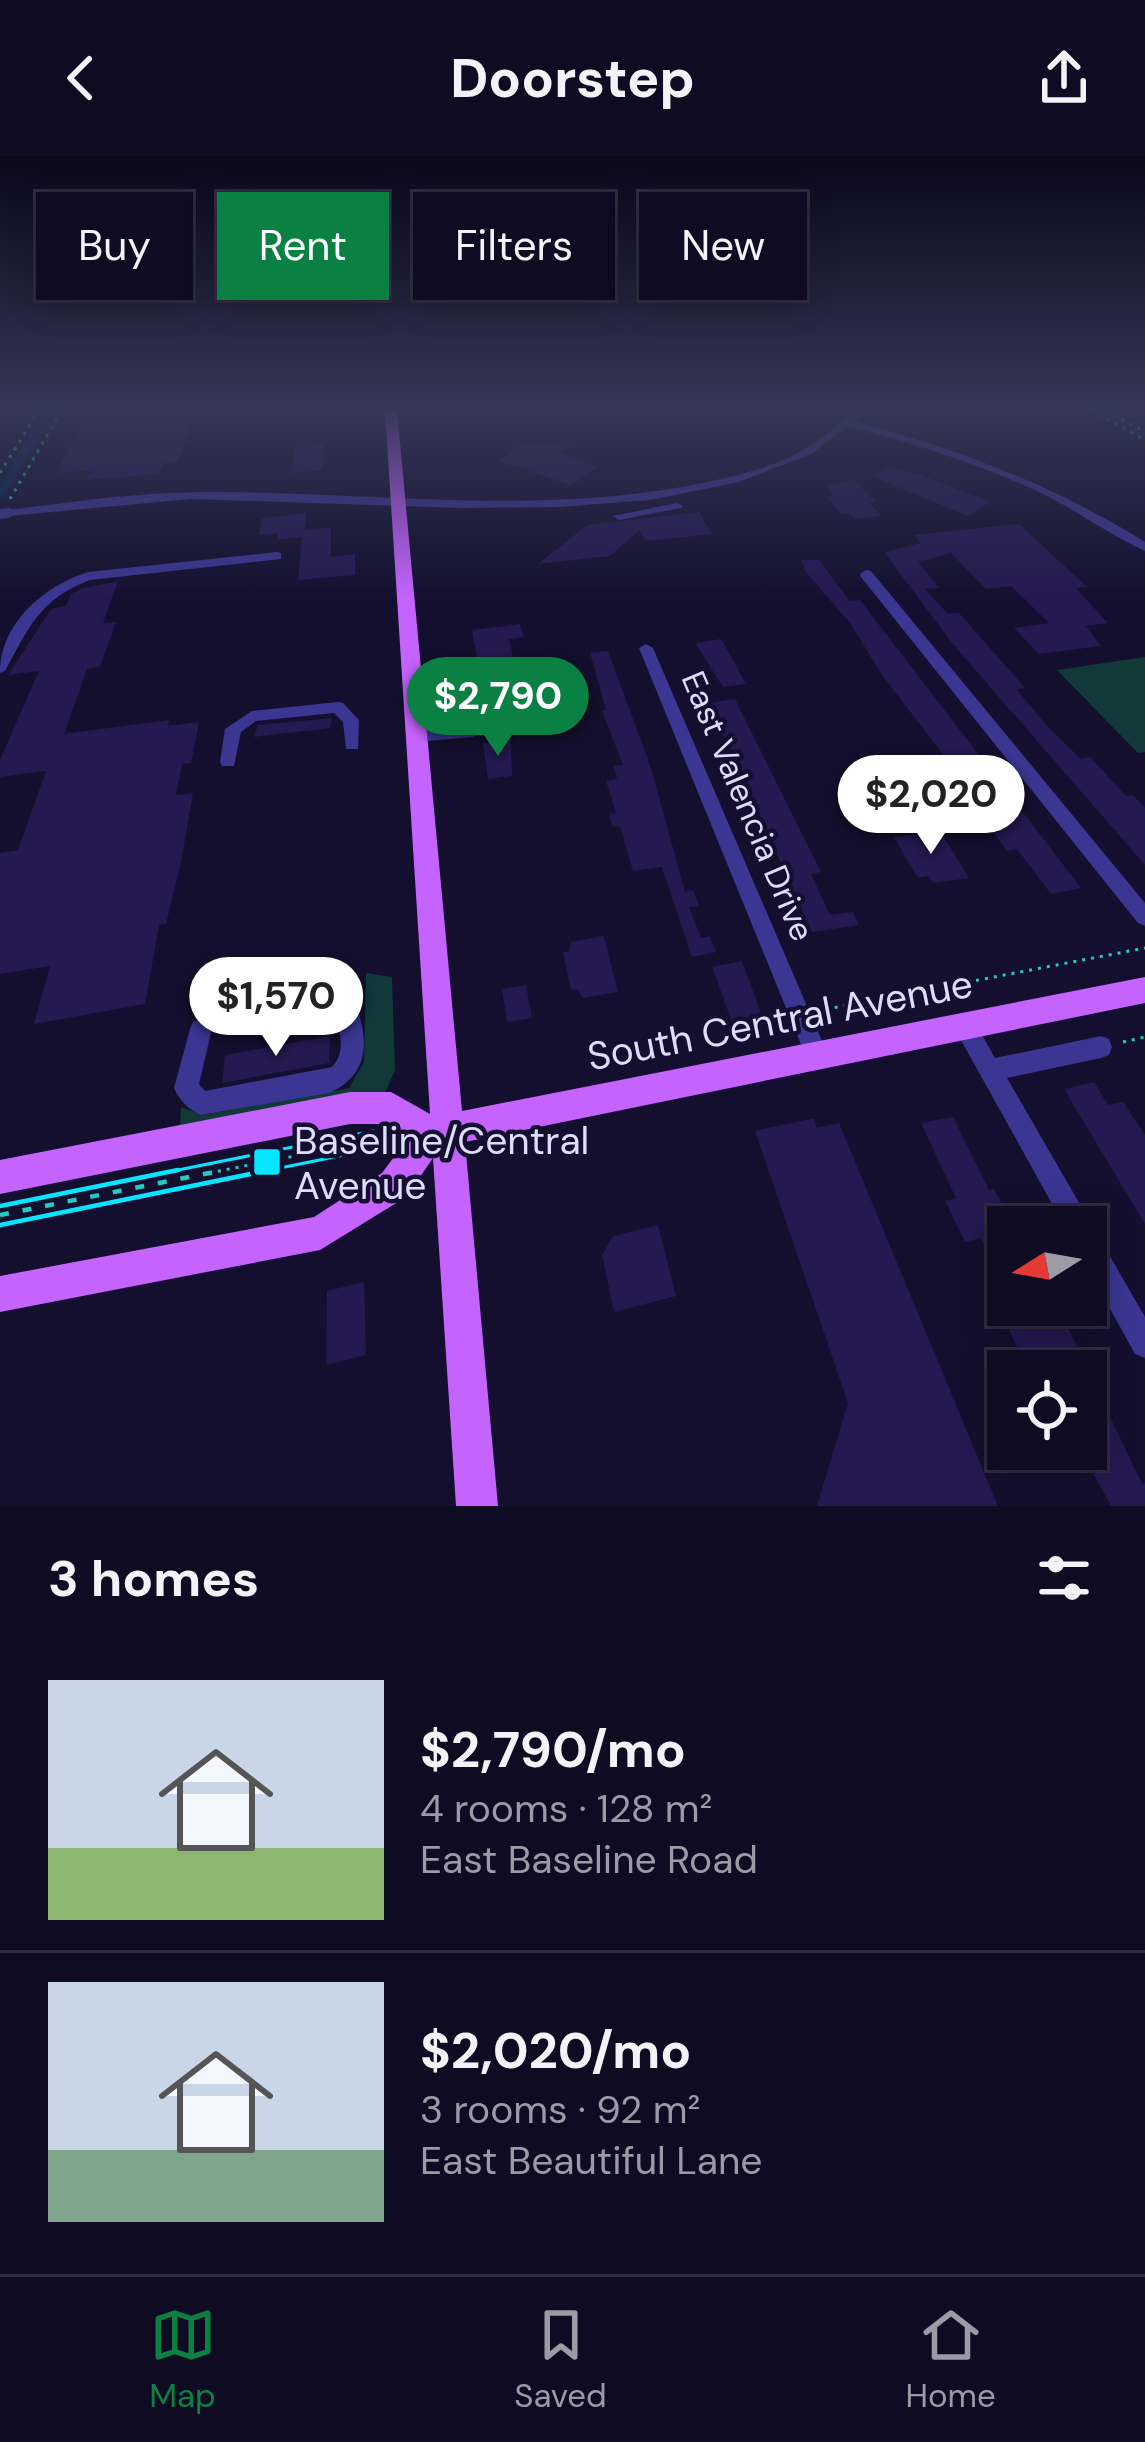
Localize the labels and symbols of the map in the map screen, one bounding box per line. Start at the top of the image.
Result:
pin: $2,790 [400,657,596,759]
street label: East Valencia Drive [672,665,824,947]
pin: $2,020 [833,755,1029,857]
pin: $1,570 [178,957,374,1059]
street label: South Central Avenue [583,958,977,1082]
place label: Baseline/Central Avenue [294,1115,589,1211]
marker: Baseline/Central Avenue [251,1146,283,1178]
north arrow [987,1206,1107,1326]

